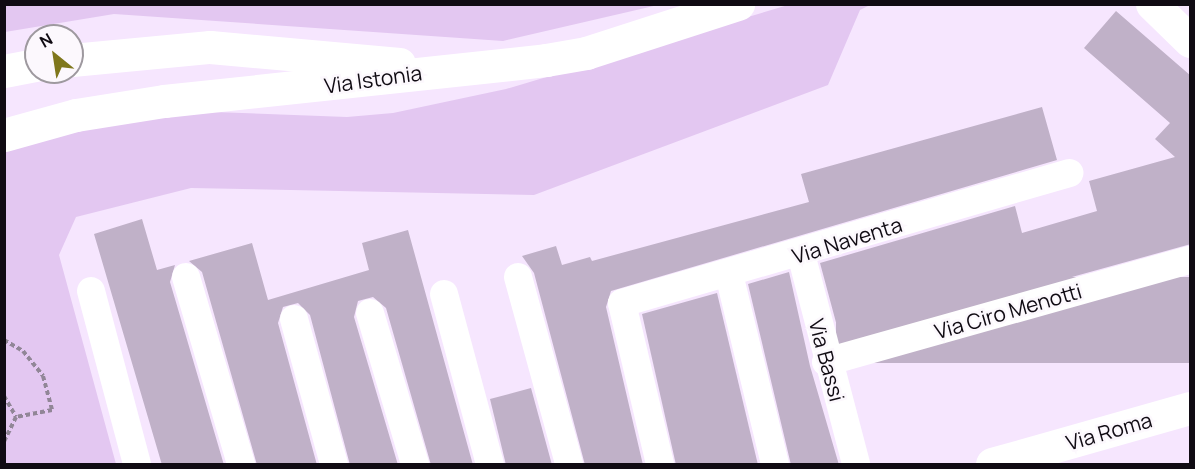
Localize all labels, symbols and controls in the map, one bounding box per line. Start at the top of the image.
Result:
north arrow [24,24,84,84]
text: N [36,28,56,53]
street label: Via Istonia [323,60,423,98]
street label: Via Naventa [789,211,905,269]
street label: Via Ciro Menotti [932,278,1084,344]
street label: Via Bassi [804,316,850,404]
street label: Via Roma [1063,407,1155,455]

